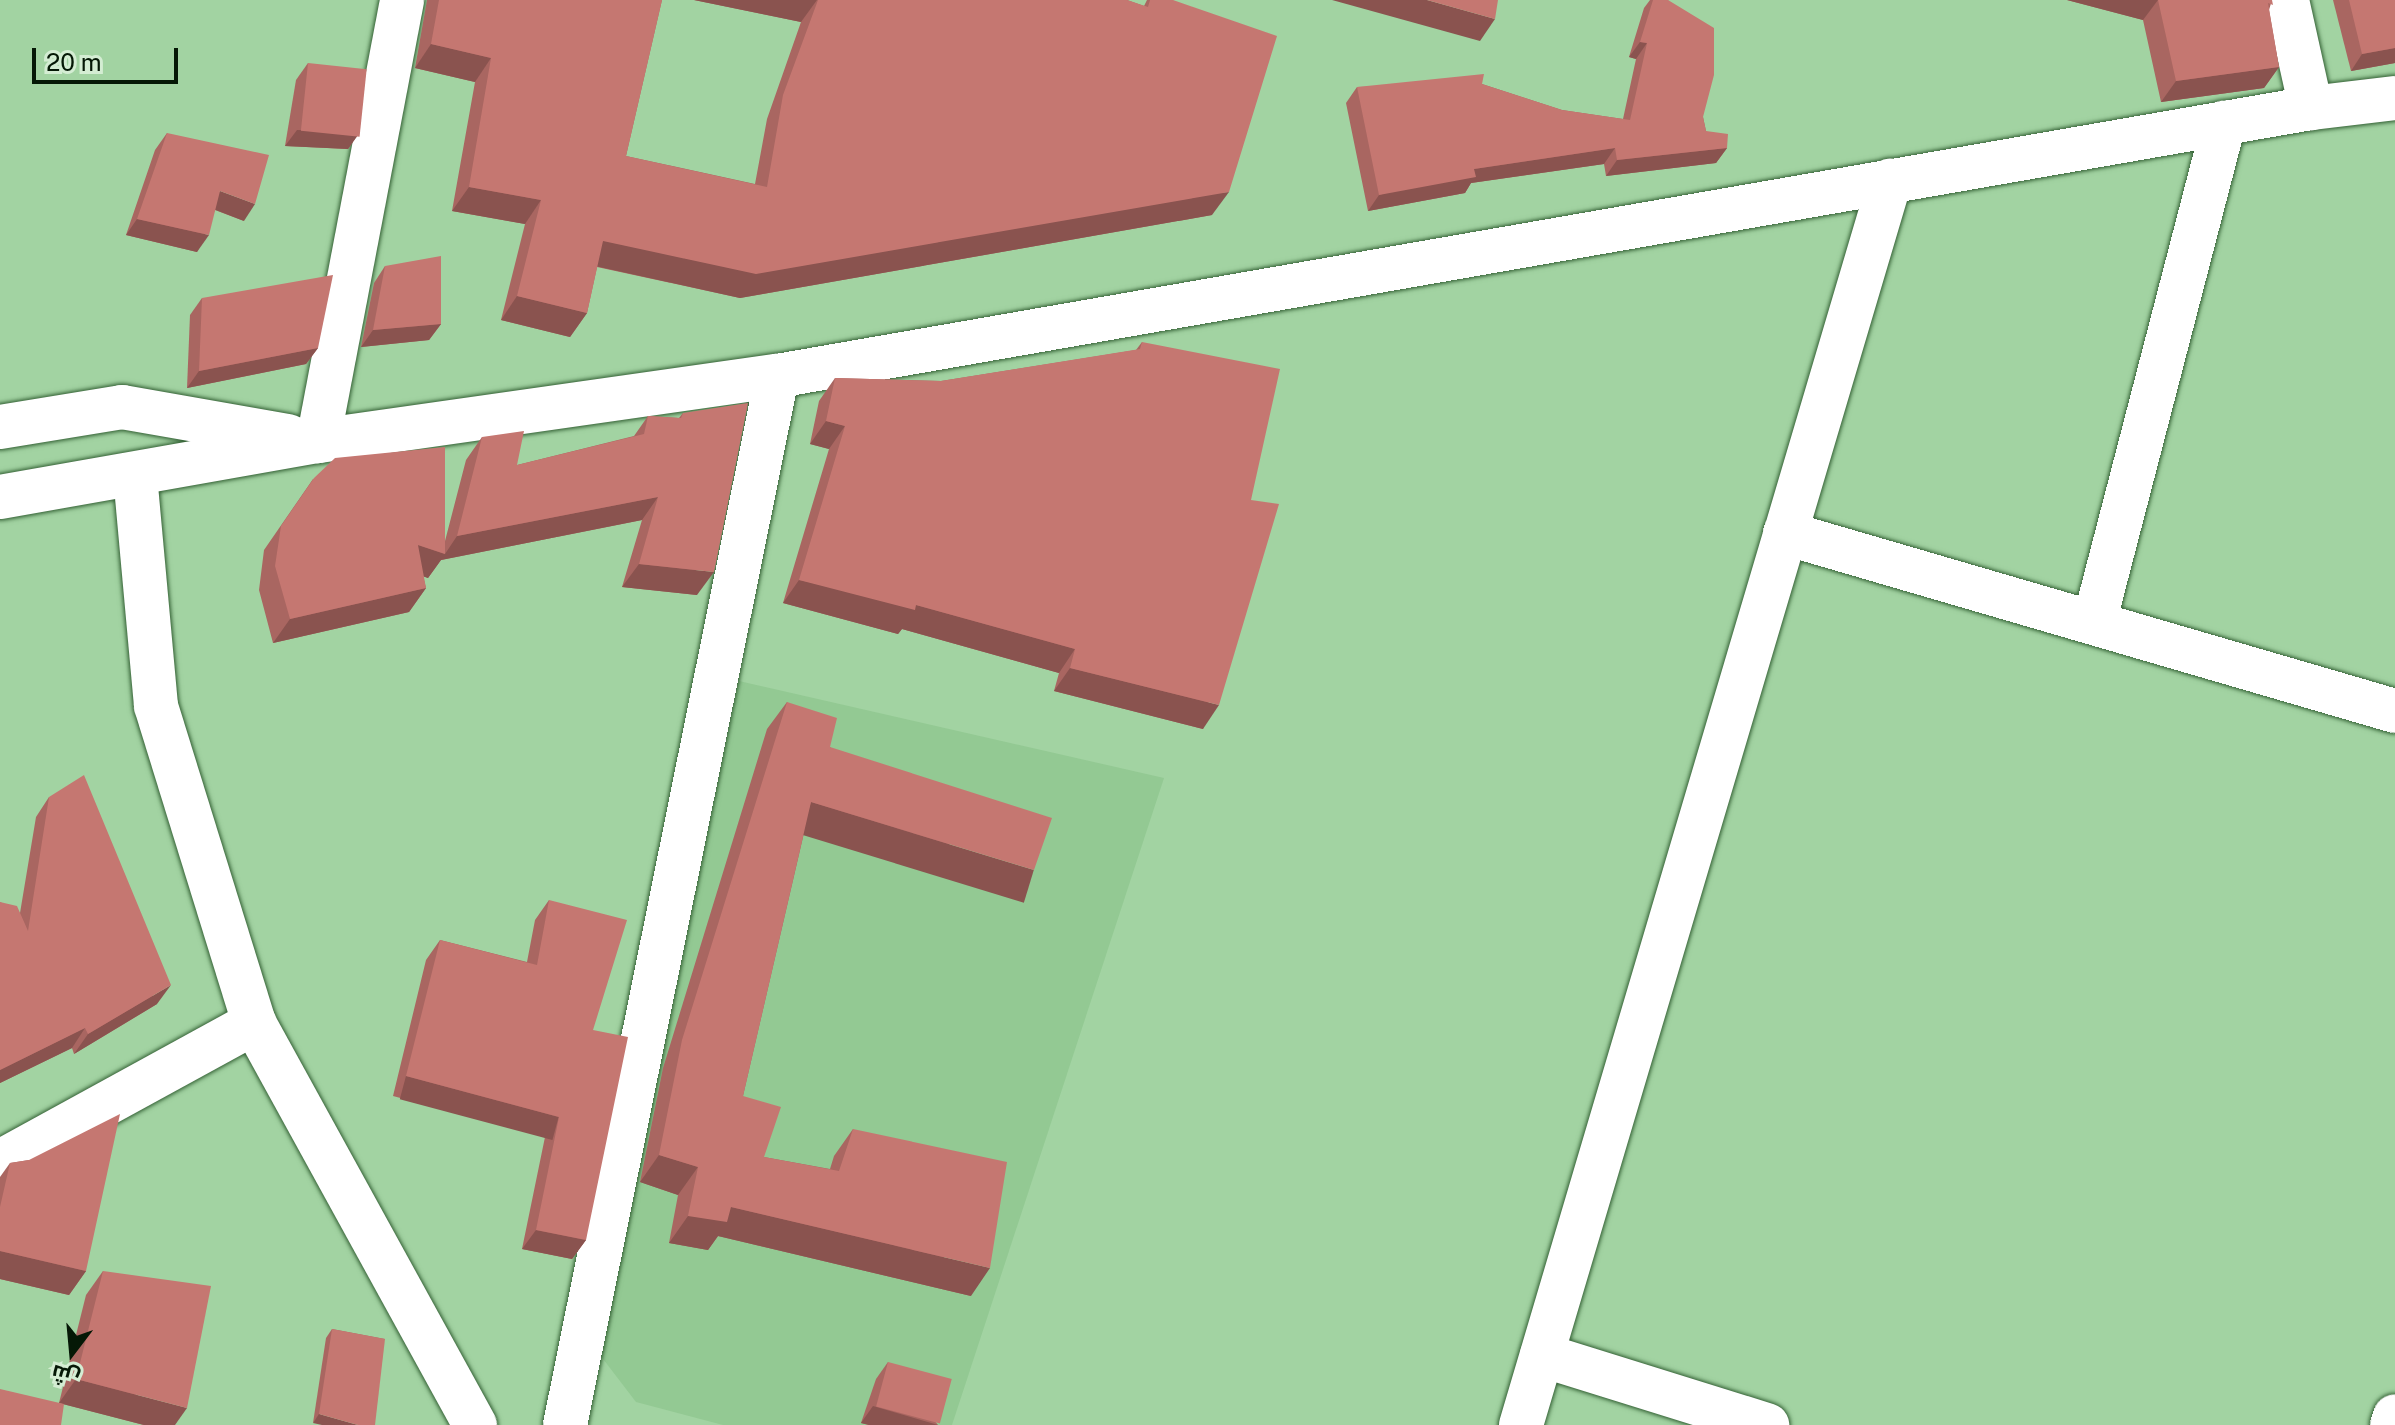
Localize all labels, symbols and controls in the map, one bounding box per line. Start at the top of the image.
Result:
scale bar [36,32,182,82]
text: 20 m [46,48,102,76]
north arrow [32,1313,112,1393]
text: ش [48,1360,83,1392]

